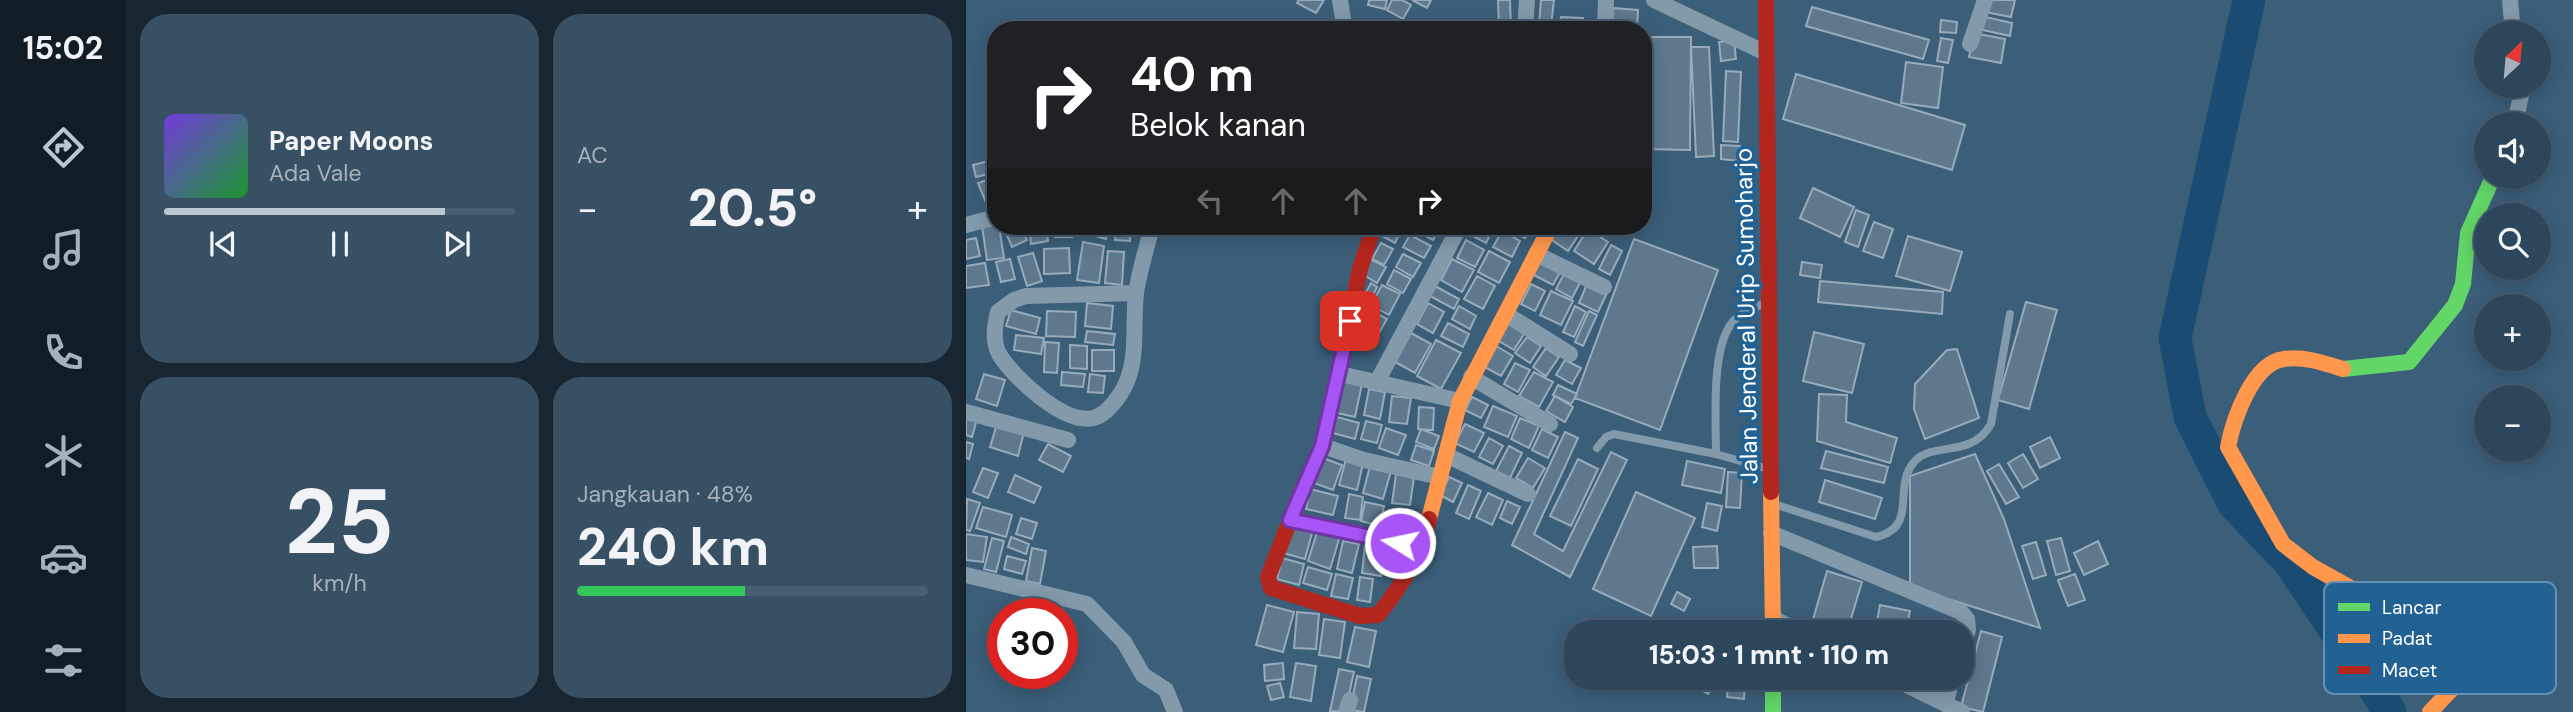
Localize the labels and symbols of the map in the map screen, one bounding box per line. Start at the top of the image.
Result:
north arrow [2474,21,2552,98]
street label: Jalan Jenderal Urip Sumoharjo [1728,148,1764,484]
pin [1320,291,1380,351]
position arrow [1363,506,1437,580]
legend [2324,582,2556,694]
text: Lancar [2382,595,2442,620]
speed limit sign: 30 [987,598,1078,689]
text: Padat [2382,626,2432,651]
text: Macet [2382,658,2437,683]

